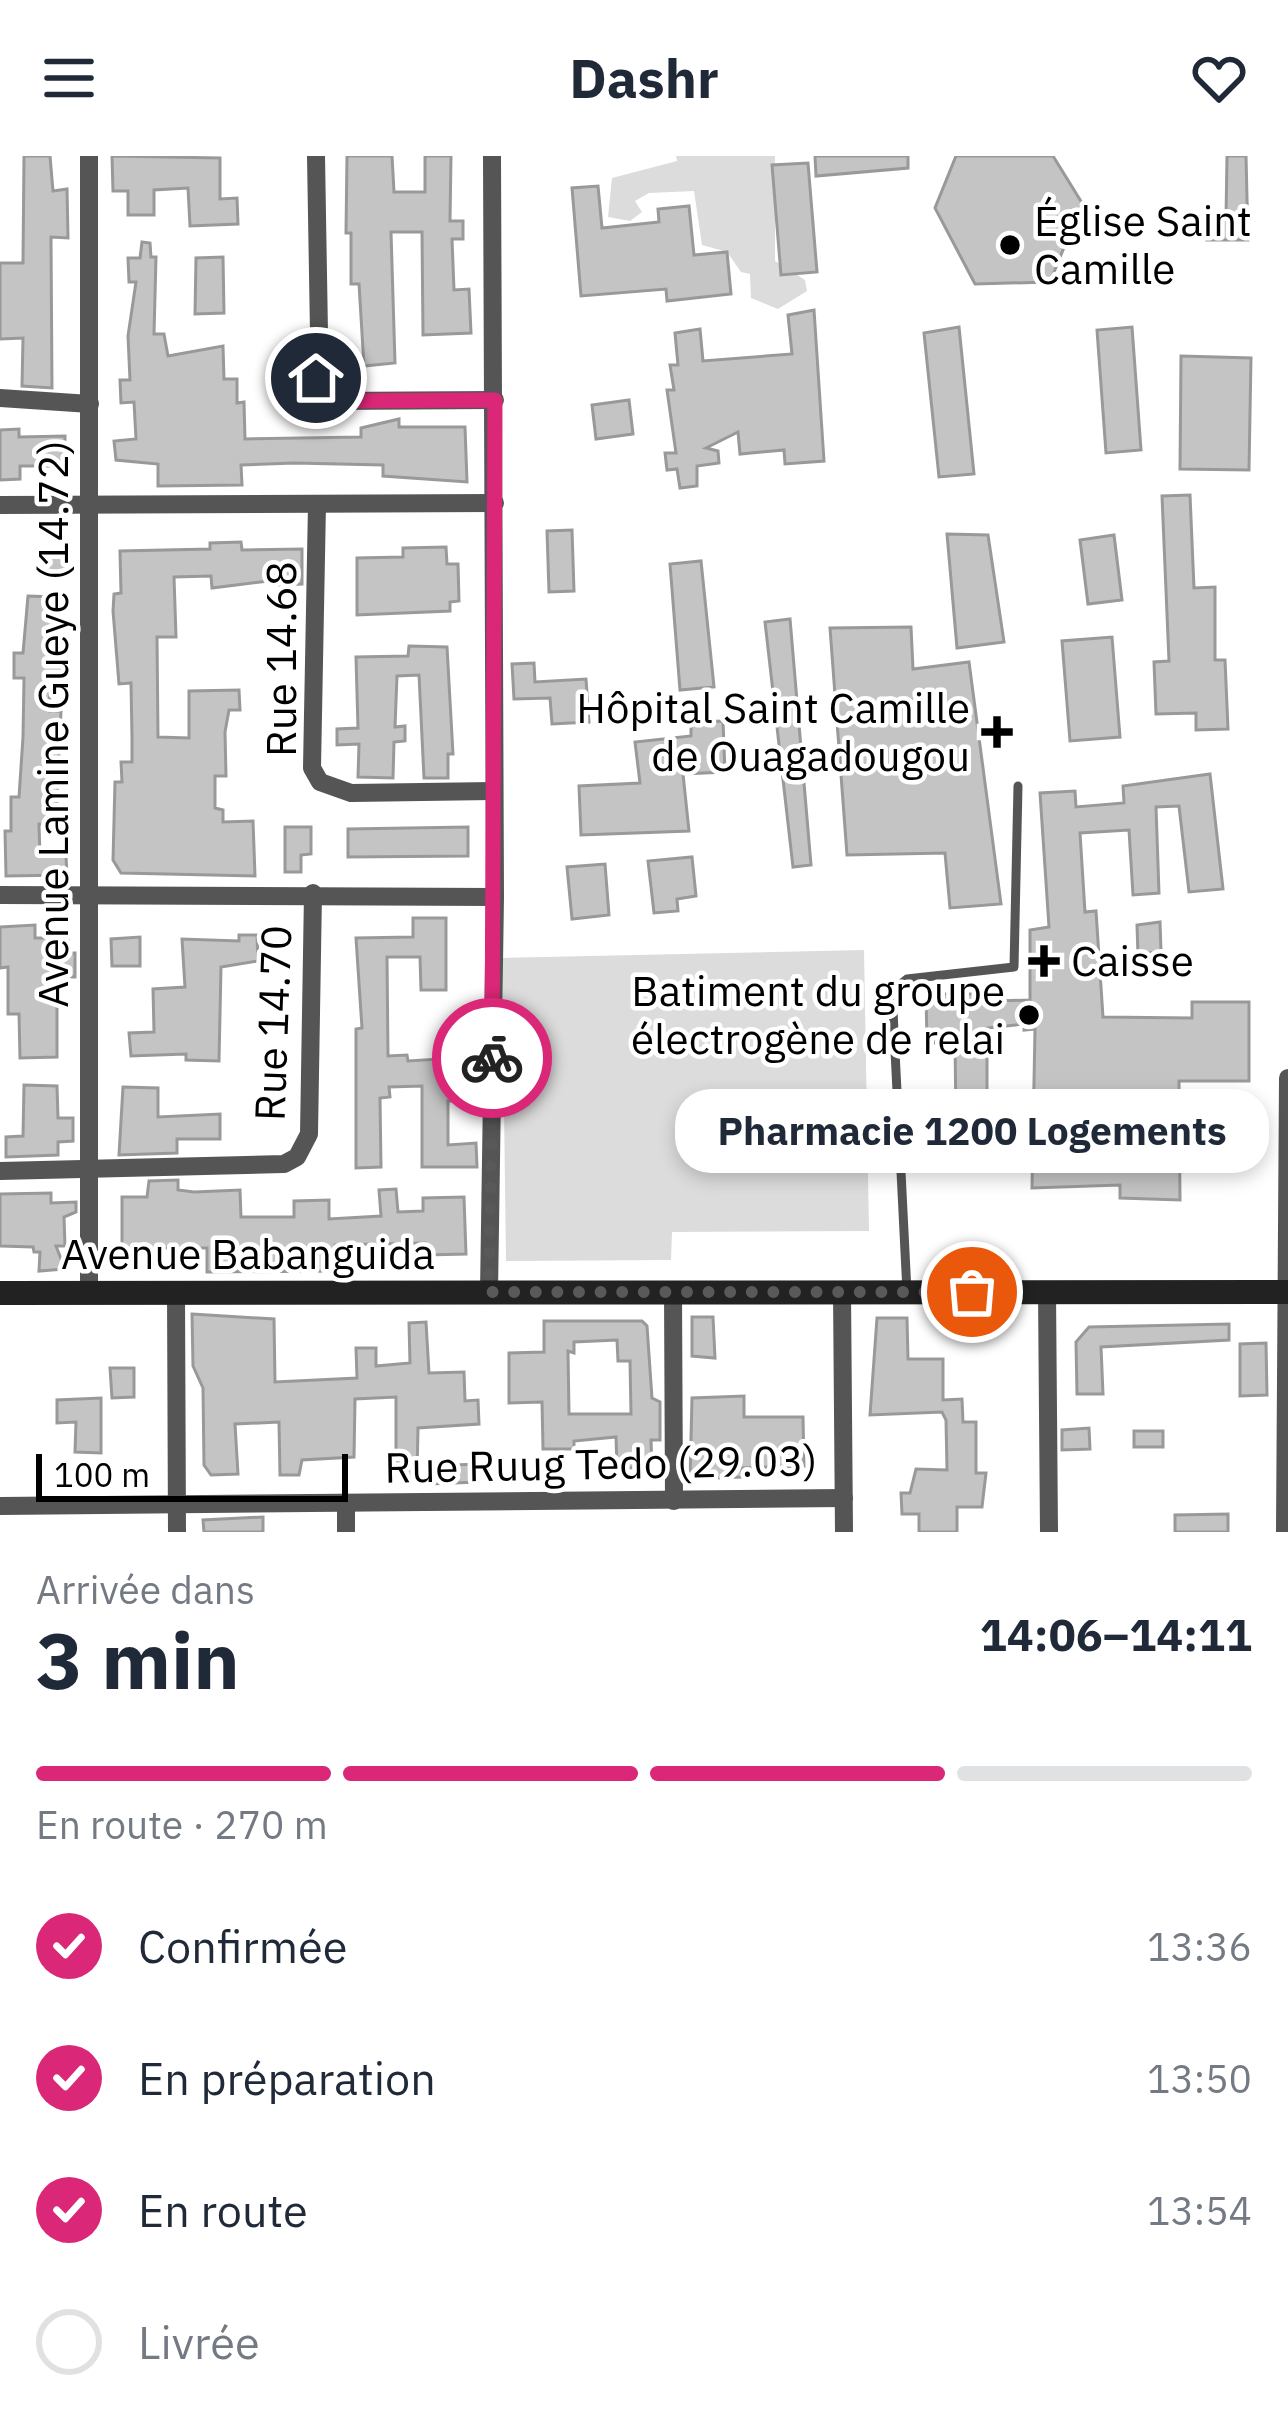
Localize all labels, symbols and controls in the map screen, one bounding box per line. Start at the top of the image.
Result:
text: Dashr [569,43,719,113]
icon: menu [36,45,102,111]
icon: heart [1186,45,1252,111]
place label: Église Saint Camille [1034,193,1252,296]
marker: Église Saint Camille [997,232,1023,258]
pin [265,327,367,429]
icon: home [283,345,349,411]
street label: Avenue Lamine Gueye (14.72) [25,440,80,1008]
street label: Rue 14.68 [253,561,308,757]
place label: Hôpital Saint Camille de Ouagadougou [576,680,970,783]
marker: Hôpital Saint Camille de Ouagadougou [981,716,1013,748]
street label: Rue 14.70 [242,924,303,1122]
place label: Caisse [1071,933,1194,988]
marker: Caisse [1028,945,1060,977]
place label: Batiment du groupe électrogène de relai [631,963,1005,1066]
courier [432,998,552,1118]
marker: Batiment du groupe électrogène de relai [1016,1002,1042,1028]
icon: bike [459,1025,525,1091]
callout: Pharmacie 1200 Logements [675,1088,1269,1172]
text: Pharmacie 1200 Logements [717,1105,1227,1156]
street label: Avenue Babanguida [61,1226,435,1281]
pin [921,1241,1023,1343]
icon: bag [939,1259,1005,1325]
street label: Rue Ruug Tedo (29.03) [384,1432,818,1495]
scale bar [36,1448,348,1501]
text: 100 m [54,1453,150,1496]
text: Arrivée dans [36,1564,255,1615]
text: 14:06–14:11 [980,1605,1252,1663]
text: 3 min [36,1609,240,1710]
text: En route · 270 m [36,1799,328,1850]
icon: check [36,1913,102,1979]
text: Confirmée [138,1917,347,1975]
text: 13:36 [1147,1921,1252,1972]
icon: check [36,2045,102,2111]
text: En préparation [138,2049,436,2107]
text: 13:50 [1147,2053,1252,2104]
icon: check [36,2177,102,2243]
text: En route [138,2181,308,2239]
text: 13:54 [1147,2185,1252,2236]
text: Livrée [138,2313,260,2371]

